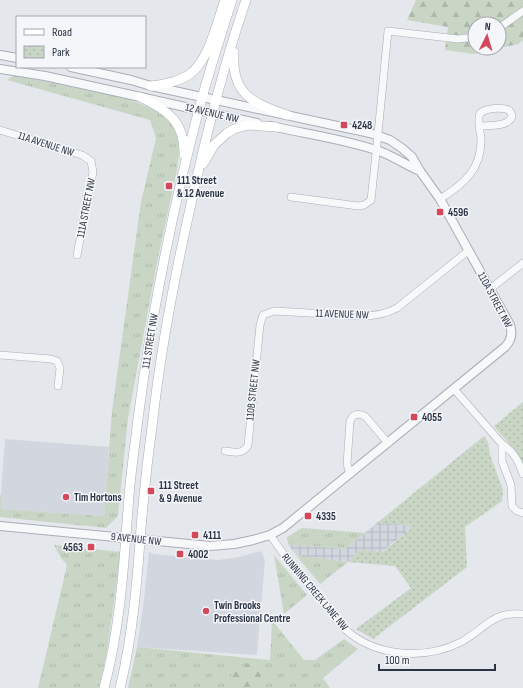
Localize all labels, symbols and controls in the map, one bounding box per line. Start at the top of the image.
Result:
legend [16,16,146,68]
north arrow [467,16,507,56]
text: N [484,20,491,33]
text: Road [52,25,72,40]
text: Park [52,45,70,60]
street label: 12 AVENUE NW [184,101,240,125]
place label: 4248 [352,119,372,132]
marker: 4248 [339,120,349,130]
street label: 11A AVENUE NW [16,129,76,159]
place label: 111 Street & 12 Avenue [177,174,224,200]
street label: 111A STREET NW [74,177,98,239]
marker: 111 Street & 12 Avenue [164,181,174,191]
place label: 4596 [448,206,468,219]
marker: 4596 [435,207,445,217]
street label: 110A STREET NW [475,270,515,330]
street label: 11 AVENUE NW [315,307,369,321]
street label: 111 STREET NW [139,313,161,369]
street label: 110B STREET NW [243,359,263,421]
place label: 4055 [422,411,442,424]
marker: 4055 [409,412,419,422]
place label: 111 Street & 9 Avenue [159,479,202,505]
marker: 111 Street & 9 Avenue [146,486,156,496]
place label: Tim Hortons [74,491,122,504]
marker: Tim Hortons [61,492,71,502]
place label: 4335 [316,510,336,523]
marker: 4335 [303,511,313,521]
place label: 4111 [203,529,222,542]
street label: 9 AVENUE NW [110,530,162,548]
marker: 4111 [190,530,200,540]
place label: 4563 [63,541,83,554]
marker: 4563 [86,542,96,552]
place label: 4002 [188,548,209,561]
marker: 4002 [175,549,185,559]
street label: RUNNING CREEK LANE NW [279,551,351,633]
place label: Twin Brooks Professional Centre [214,599,291,625]
marker: Twin Brooks Professional Centre [201,606,211,616]
scale bar [379,646,495,672]
text: 100 m [385,653,410,668]

